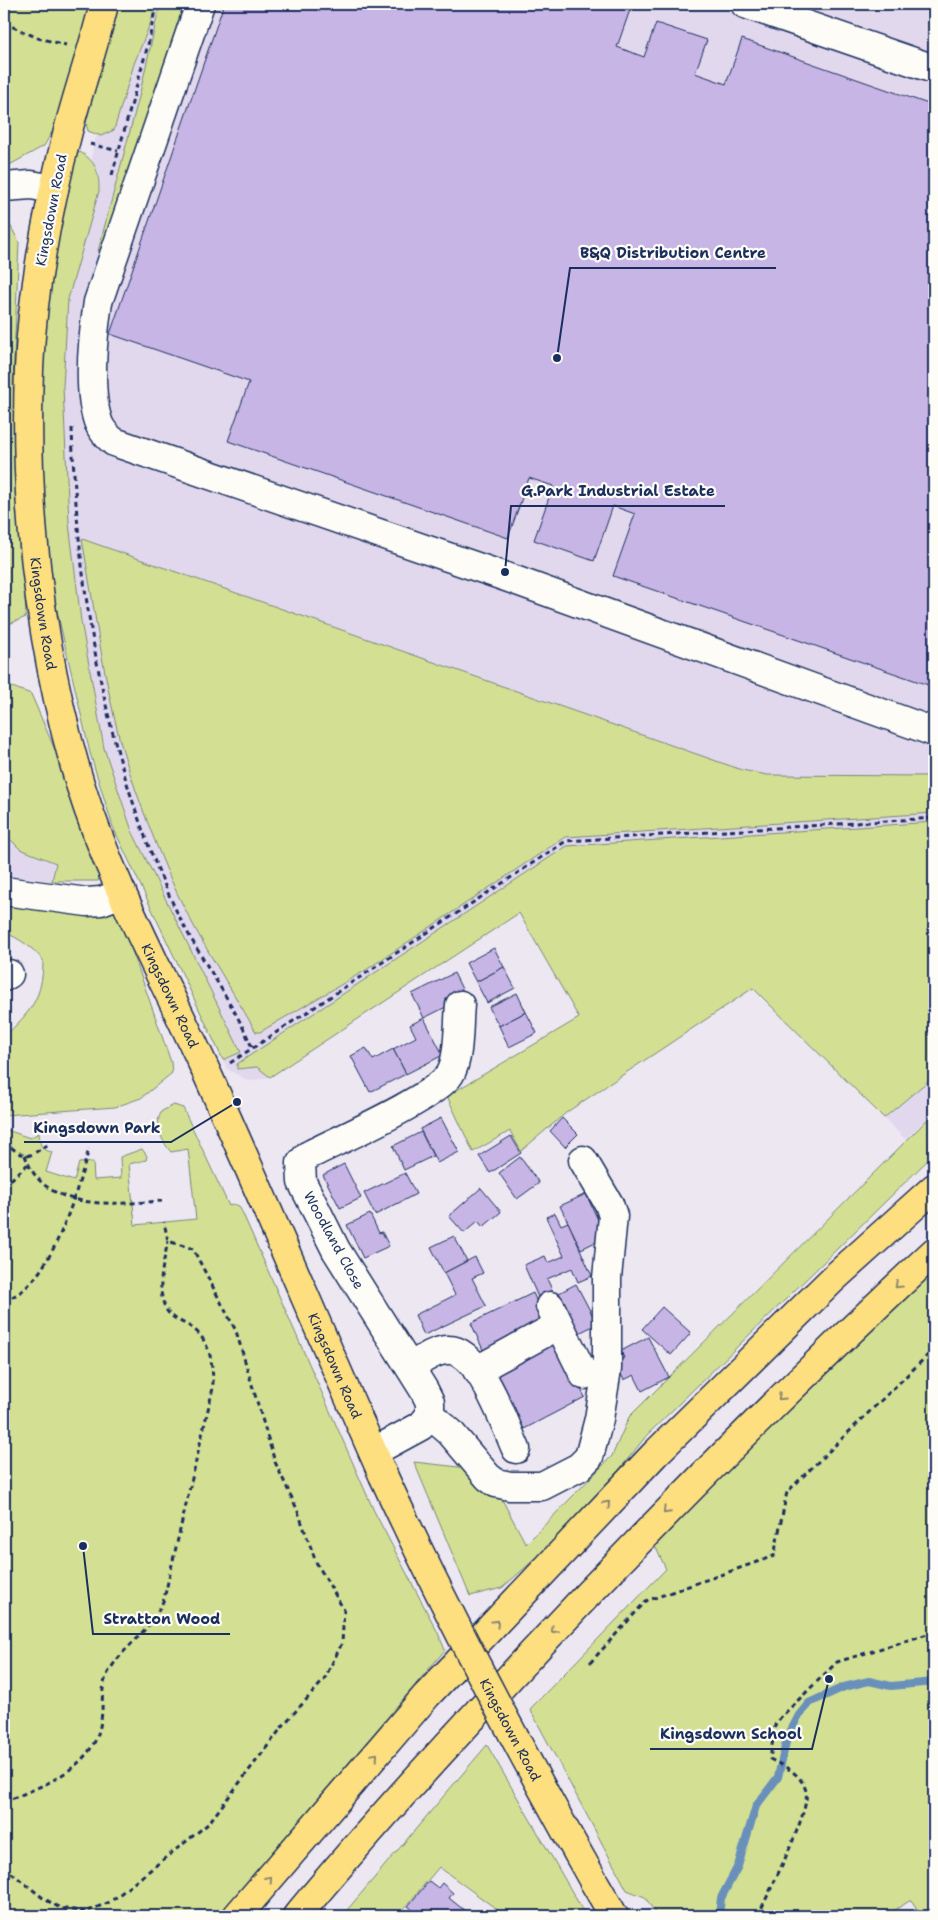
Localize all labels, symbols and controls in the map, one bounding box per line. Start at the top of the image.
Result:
street label: Kingsdown Road [31,152,71,268]
callout: B&Q Distribution Centre [570,238,776,268]
text: B&Q Distribution Centre [580,243,766,263]
callout: G.Park Industrial Estate [511,476,725,506]
text: G.Park Industrial Estate [521,481,715,501]
street label: Kingsdown Road [26,556,61,672]
street label: Kingsdown Road [137,941,203,1051]
callout: Kingsdown Park [24,1112,171,1142]
text: Kingsdown Park [33,1118,161,1138]
street label: Woodland Close [300,1188,368,1292]
one-way arrow [895,1279,904,1288]
street label: Kingsdown Road [304,1310,366,1422]
one-way arrow [777,1391,786,1400]
one-way arrow [601,1501,610,1510]
one-way arrow [663,1506,672,1515]
callout: Stratton Wood [93,1604,230,1634]
text: Stratton Wood [104,1609,220,1629]
one-way arrow [490,1619,499,1628]
one-way arrow [551,1624,560,1633]
street label: Kingsdown Road [476,1675,545,1784]
callout: Kingsdown School [650,1719,812,1749]
text: Kingsdown School [660,1724,802,1744]
one-way arrow [369,1753,378,1762]
one-way arrow [263,1876,272,1885]

